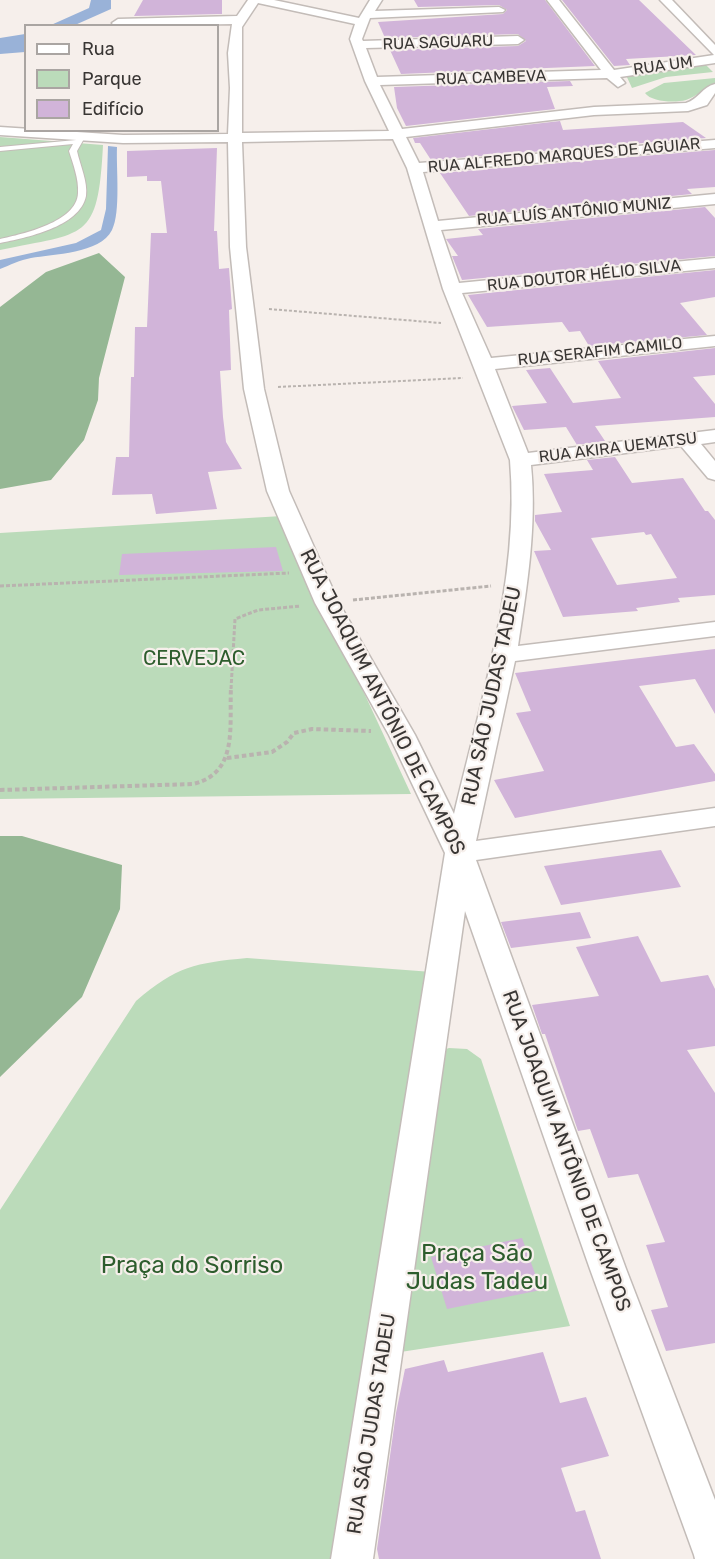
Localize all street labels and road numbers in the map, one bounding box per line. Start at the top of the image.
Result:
street label: RUA SAGUARU [382,31,494,55]
street label: RUA UM [632,52,694,80]
street label: RUA CAMBEVA [435,66,547,90]
street label: RUA ALFREDO MARQUES DE AGUIAR [427,135,701,177]
street label: RUA LUÍS ANTÔNIO MUNIZ [476,194,672,230]
street label: RUA DOUTOR HÉLIO SILVA [486,256,682,296]
street label: RUA SERAFIM CAMILO [517,334,683,370]
street label: RUA AKIRA UEMATSU [538,429,698,467]
street label: RUA JOAQUIM ANTÔNIO DE CAMPOS [294,545,470,859]
street label: RUA SÃO JUDAS TADEU [457,584,527,808]
street label: RUA JOAQUIM ANTÔNIO DE CAMPOS [497,987,635,1315]
street label: RUA SÃO JUDAS TADEU [343,1312,401,1536]

